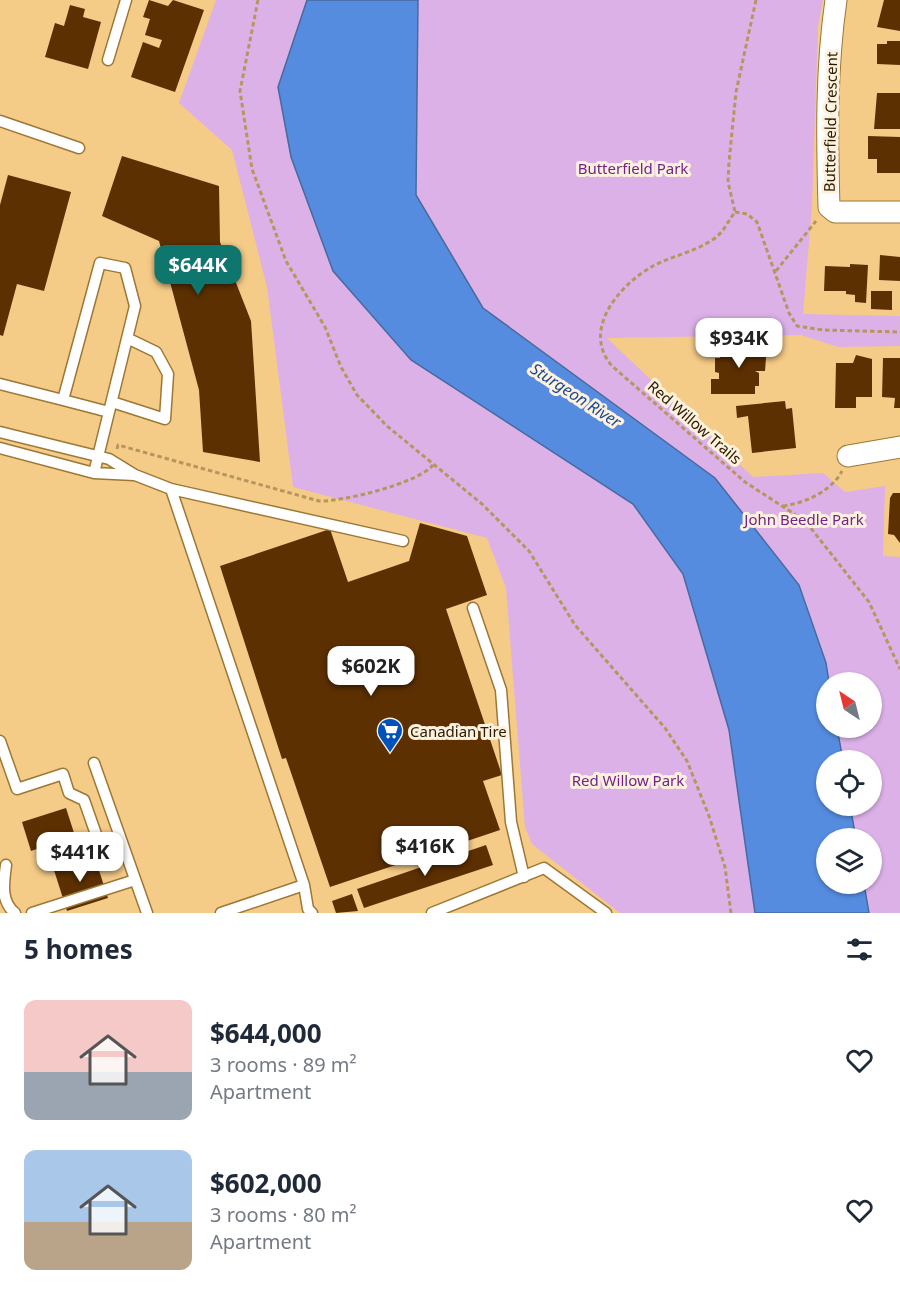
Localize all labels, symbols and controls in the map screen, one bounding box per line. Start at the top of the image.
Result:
street label: Butterfield Crescent [819,51,841,192]
park label: Butterfield Park [578,158,688,178]
pin: $644K [156,245,240,296]
text: $644K [168,251,228,278]
pin: $934K [697,318,781,369]
text: $934K [709,324,769,351]
water label: Sturgeon River [527,358,626,433]
street label: Red Willow Trails [644,376,746,468]
park label: John Beedle Park [742,509,864,529]
pin: $602K [329,646,413,697]
text: $602K [341,652,401,679]
north arrow [816,672,882,738]
map controls [816,672,882,894]
supermarket icon: Canadian Tire [375,716,405,754]
place label: Canadian Tire [410,721,507,741]
button: locate [816,750,882,816]
park label: Red Willow Park [572,770,684,790]
pin: $416K [383,826,467,877]
button: layers [816,828,882,894]
pin: $441K [38,832,122,883]
text: $416K [395,832,455,859]
text: $441K [50,838,110,865]
text: 5 homes [24,931,133,967]
icon: filters [843,933,876,966]
text: $644,000 [210,1015,322,1051]
icon: home [72,1024,144,1096]
icon: heart [843,1044,876,1077]
text: 3 rooms · 89 m² [210,1051,357,1078]
text: Apartment [210,1078,311,1105]
text: $602,000 [210,1165,322,1201]
icon: home [72,1174,144,1246]
icon: heart [843,1194,876,1227]
text: 3 rooms · 80 m² [210,1201,357,1228]
text: Apartment [210,1228,311,1255]

